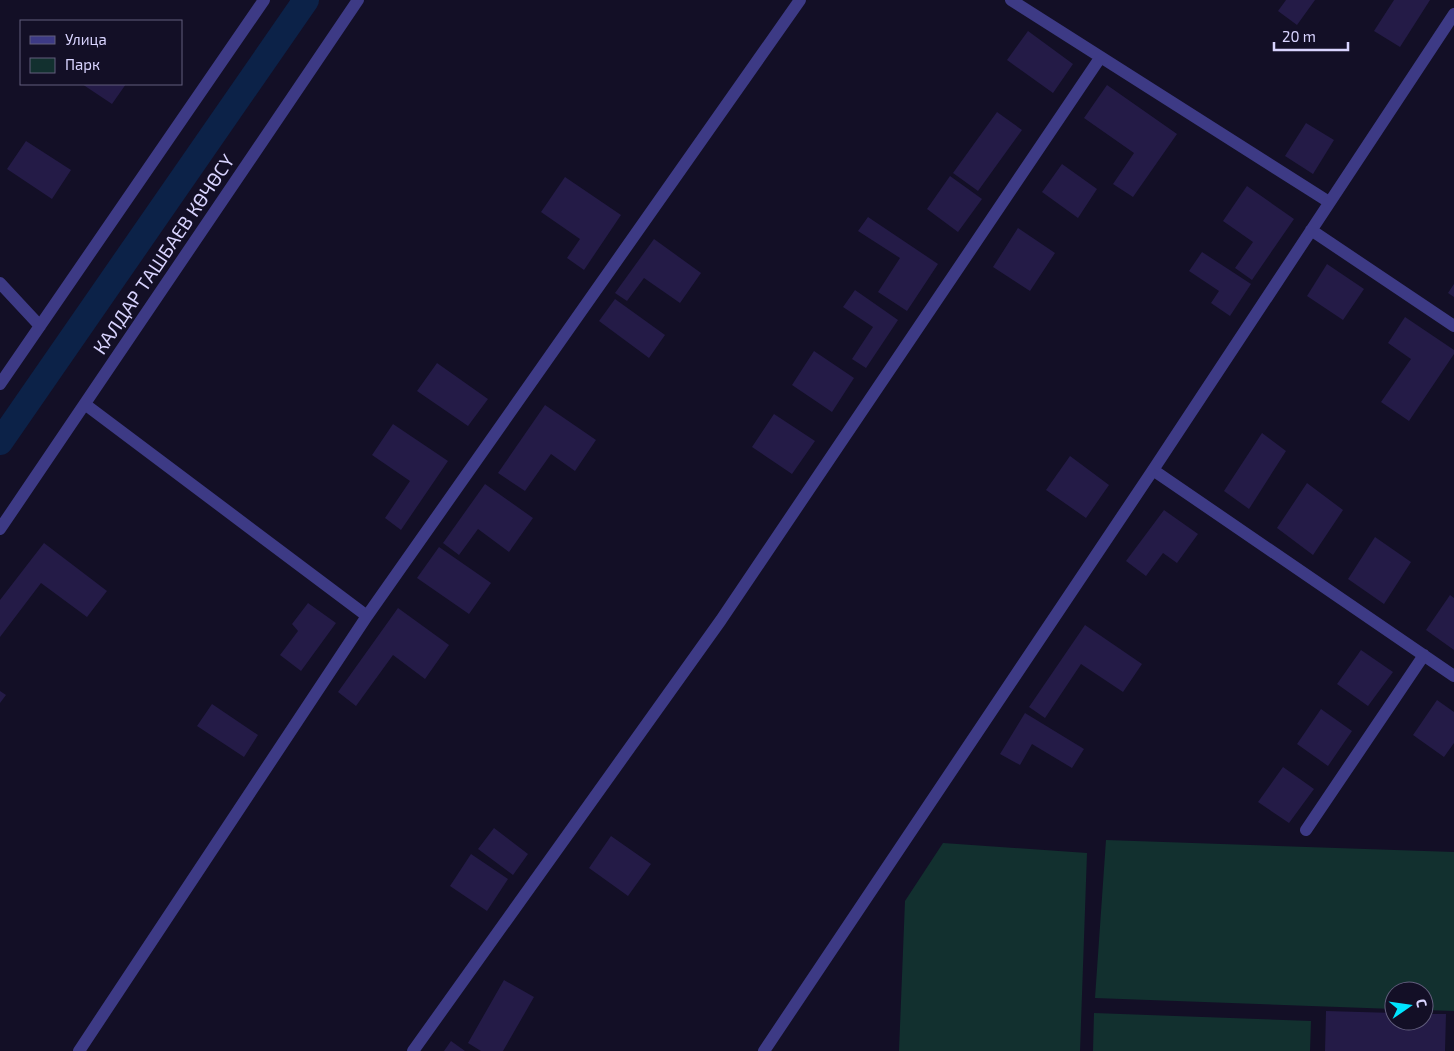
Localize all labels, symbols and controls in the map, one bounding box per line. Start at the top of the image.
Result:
legend [20,20,182,85]
scale bar [1274,20,1348,52]
text: 20 m [1282,27,1316,45]
text: Улица [65,30,107,48]
text: Парк [65,55,100,73]
street label: КАЛДАР ТАШБАЕВ КӨЧӨСҮ [87,149,239,358]
north arrow [1384,981,1434,1031]
text: С [1413,997,1431,1009]

